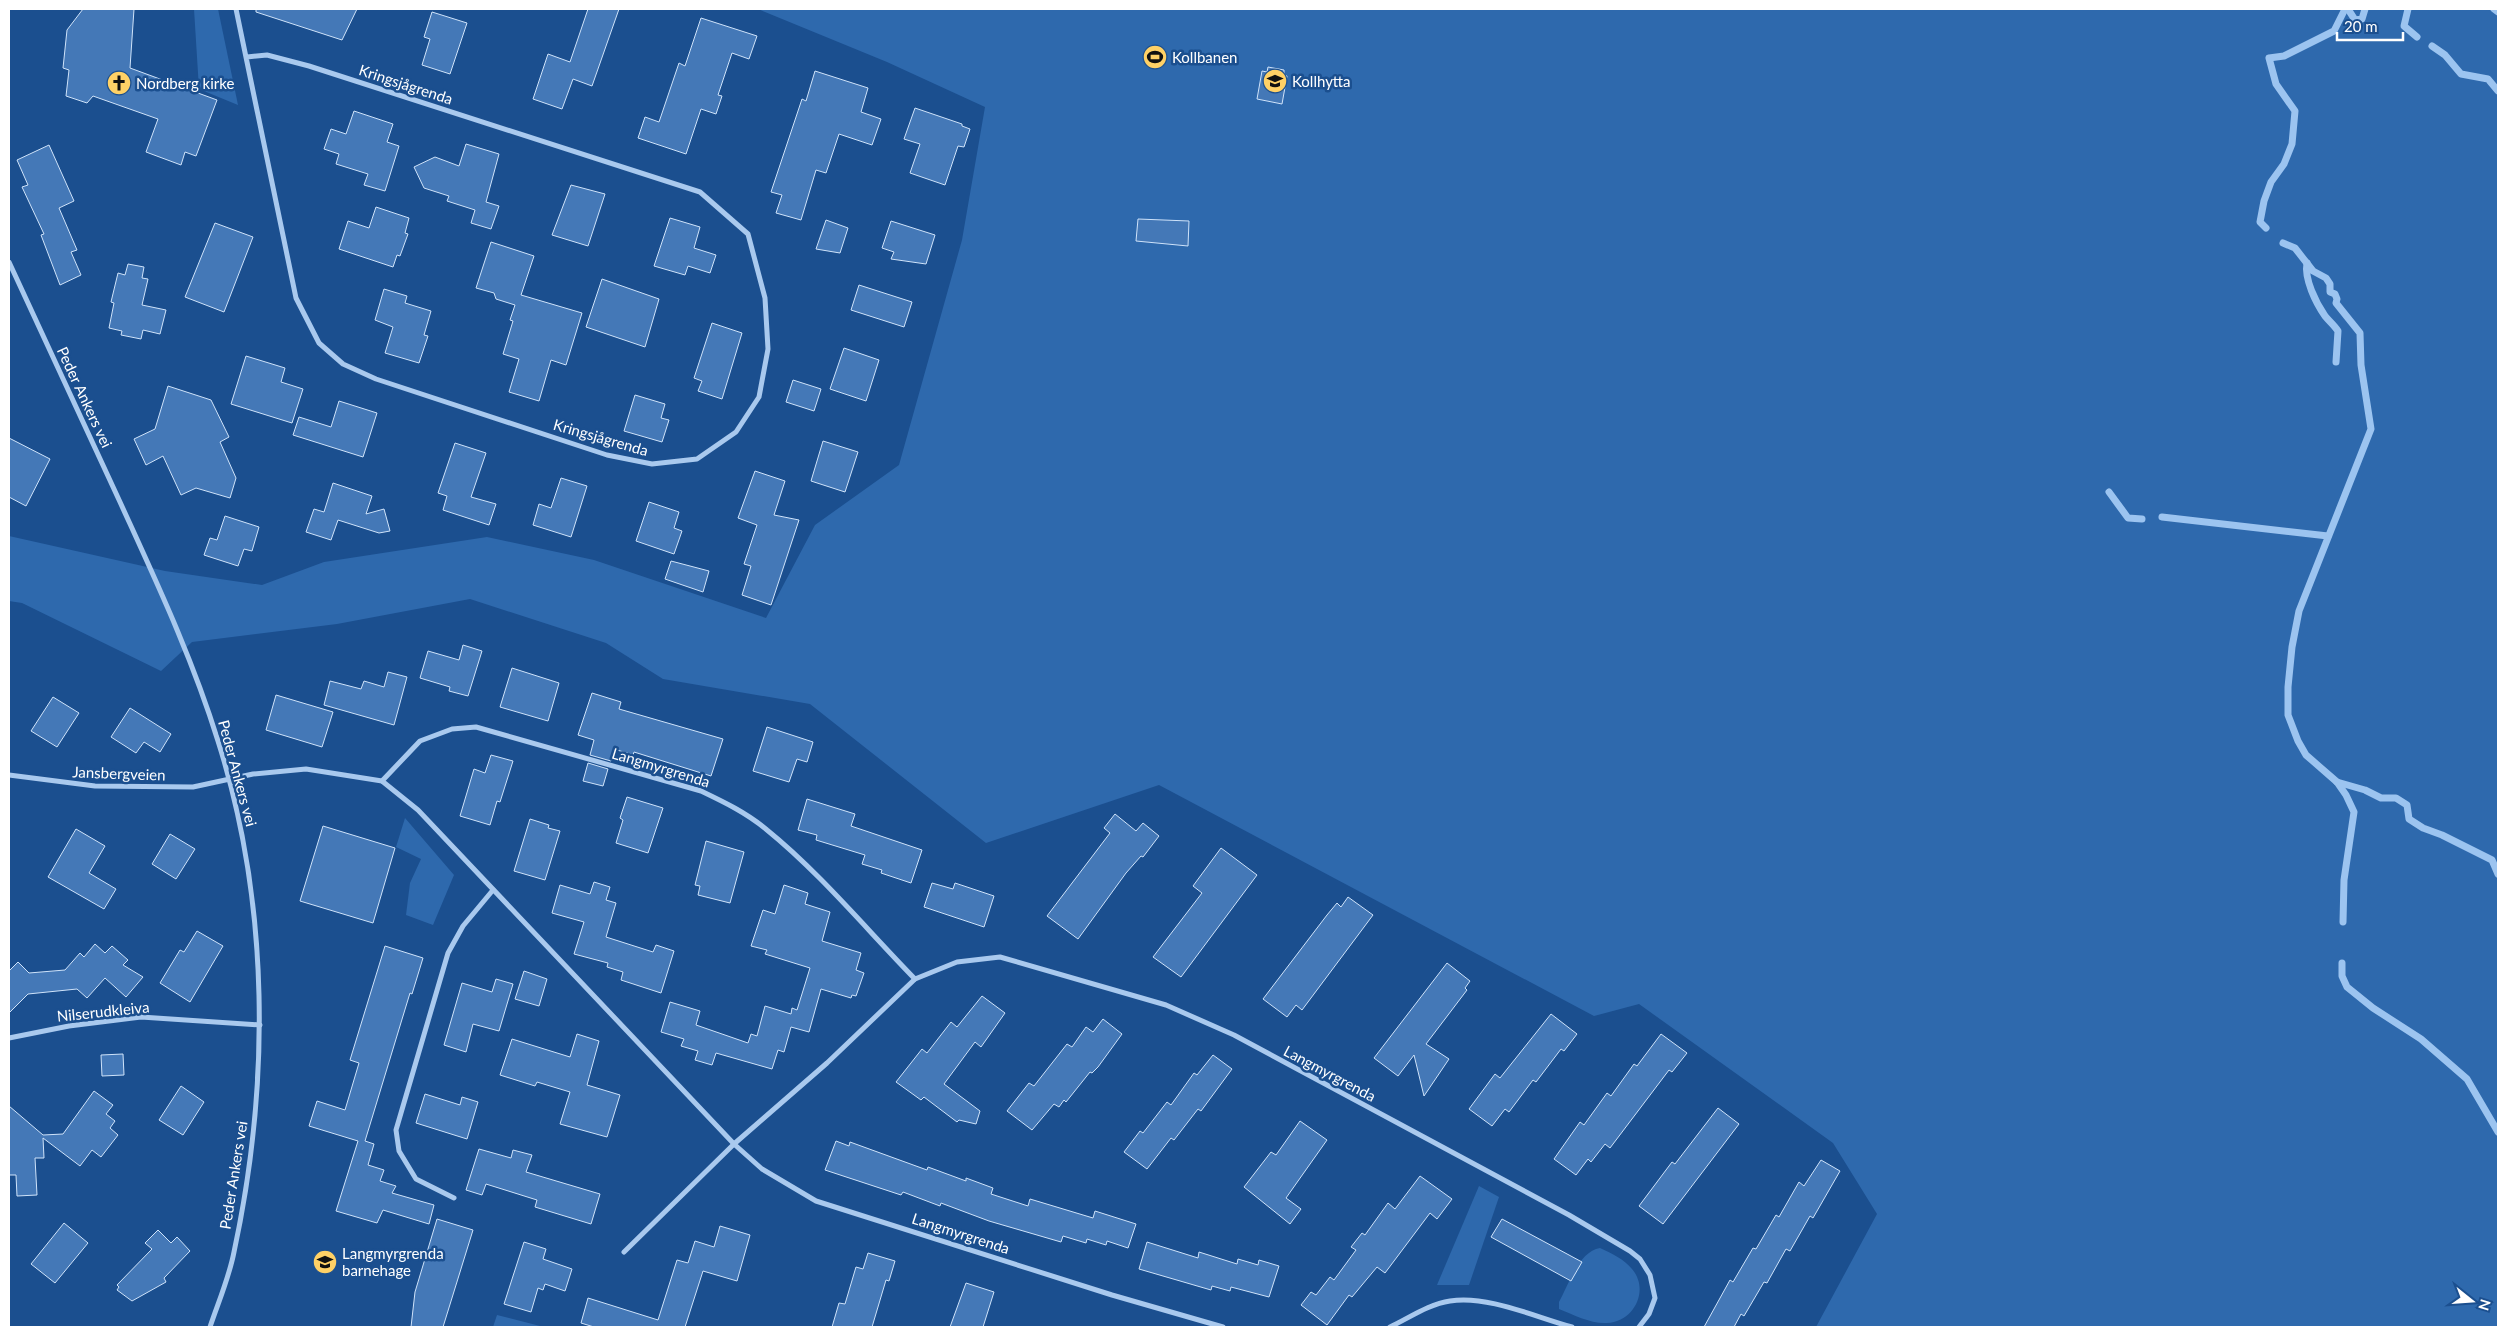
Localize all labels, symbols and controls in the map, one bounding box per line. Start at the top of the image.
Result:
scale bar [2337,10,2403,42]
text: 20 m [2344,17,2378,35]
sports icon: Kollbanen [1142,44,1168,70]
place label: Kollbanen [1172,48,1237,66]
street label: Kringsjågrenda [357,60,455,108]
school or university icon: Kollhytta [1262,68,1288,94]
church icon: Nordberg kirke [106,70,132,96]
place label: Kollhytta [1292,72,1351,90]
place label: Nordberg kirke [136,74,234,92]
street label: Peder Ankers vei [54,344,116,450]
street label: Kringsjågrenda [552,415,650,459]
street label: Peder Ankers vei [215,718,261,828]
street label: Langmyrgrenda [610,744,712,790]
street label: Jansbergveien [72,762,166,784]
street label: Nilserudkleiva [56,997,150,1025]
street label: Langmyrgrenda [1281,1041,1379,1105]
street label: Peder Ankers vei [216,1120,250,1230]
street label: Langmyrgrenda [910,1209,1012,1257]
place label: Langmyrgrenda barnehage [342,1244,444,1279]
school or university icon: Langmyrgrenda barnehage [312,1249,338,1275]
north arrow [2447,1276,2497,1326]
text: N [2475,1297,2495,1313]

